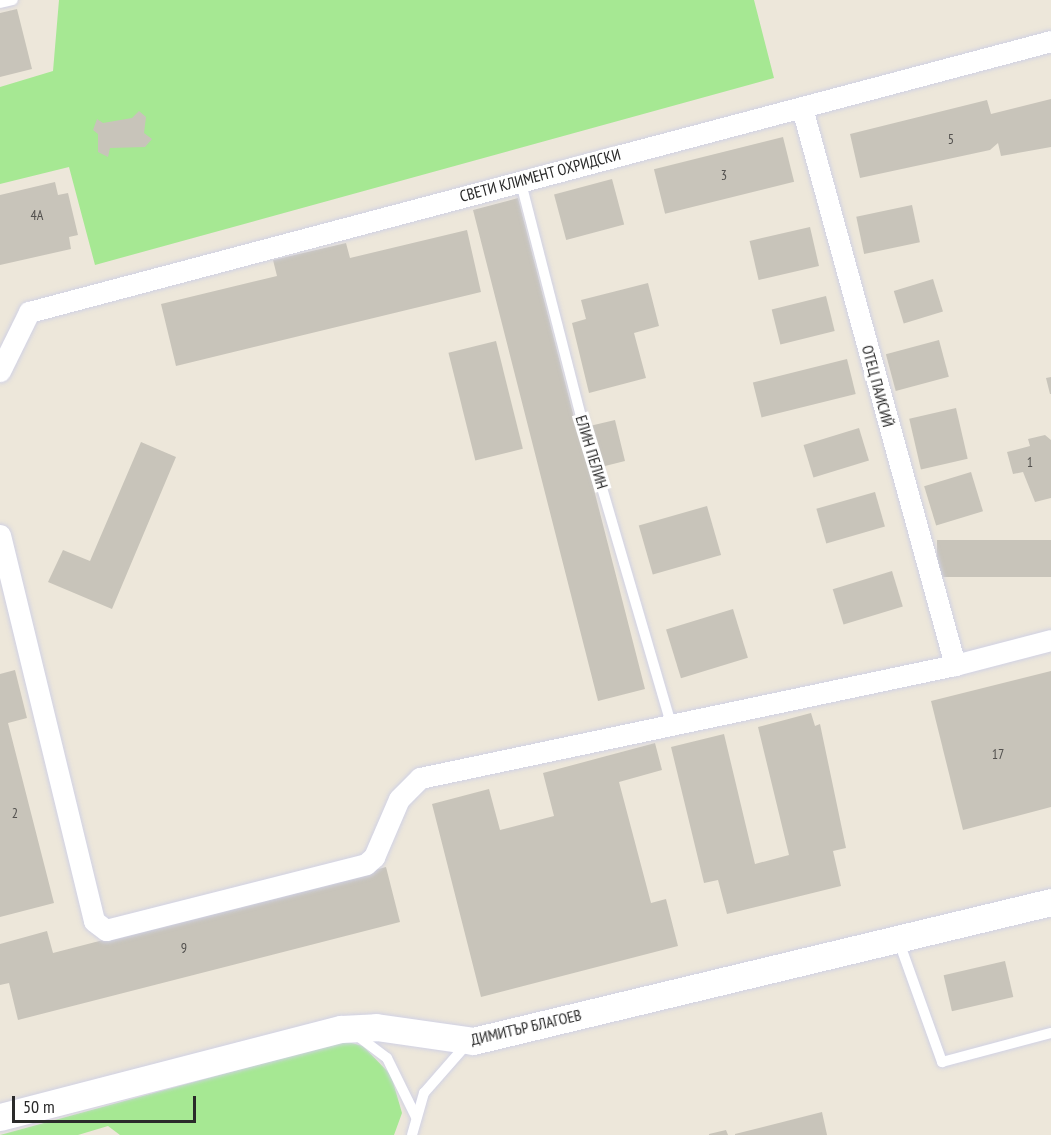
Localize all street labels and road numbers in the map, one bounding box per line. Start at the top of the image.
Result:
street label: СВЕТИ КЛИМЕНТ ОХРИДСКИ [457,144,623,206]
street label: ОТЕЦ ПАИСИЙ [858,343,898,429]
street label: ЕЛИН ПЕЛИН [572,413,612,491]
street label: ДИМИТЪР БЛАГОЕВ [468,1005,584,1049]

